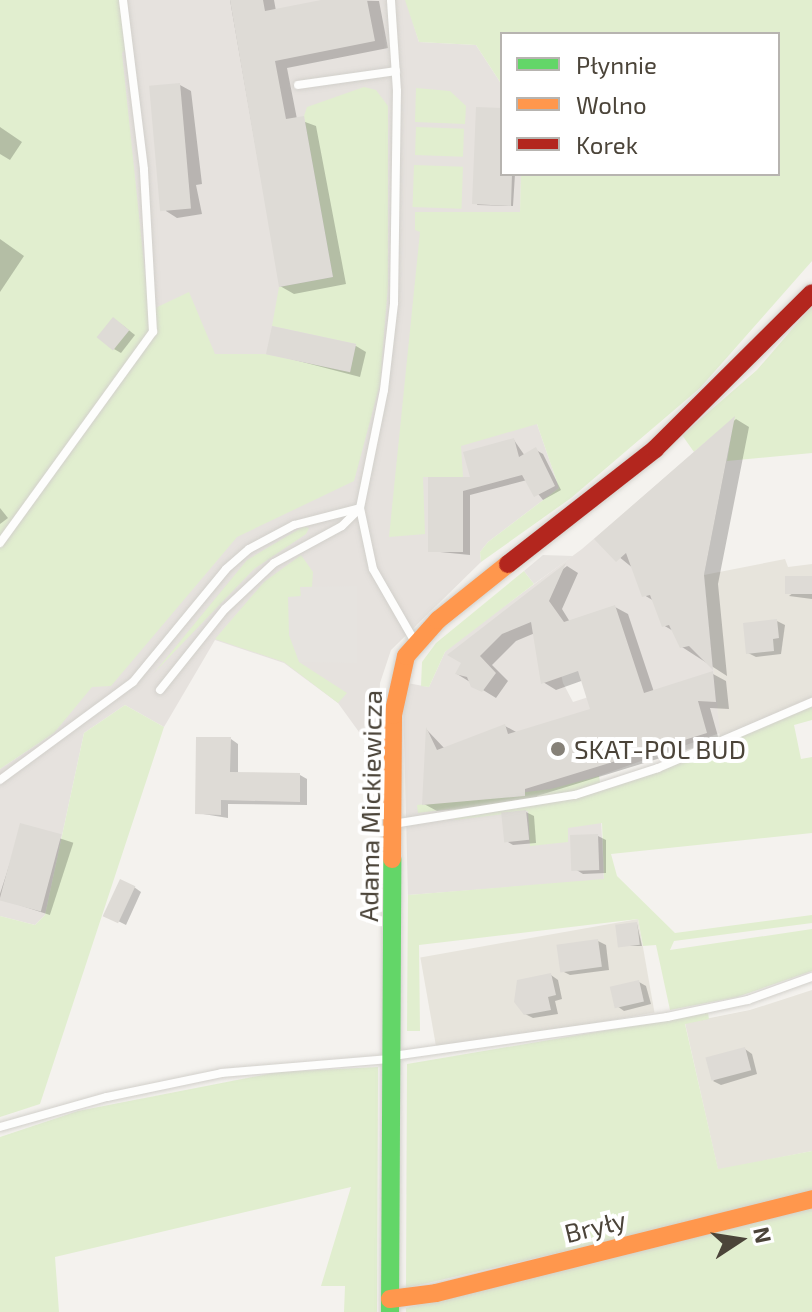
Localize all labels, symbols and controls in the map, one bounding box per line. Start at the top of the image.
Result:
legend [500,32,780,176]
text: Płynnie [576,50,657,79]
text: Wolno [576,90,647,119]
text: Korek [576,130,638,159]
street label: Adama Mickiewicza [352,690,388,922]
place label: SKAT-POL BUD [574,733,747,765]
marker: SKAT-POL BUD [549,740,567,758]
north arrow [700,1200,780,1280]
street label: Bryły [561,1203,629,1249]
text: N [749,1225,778,1245]

